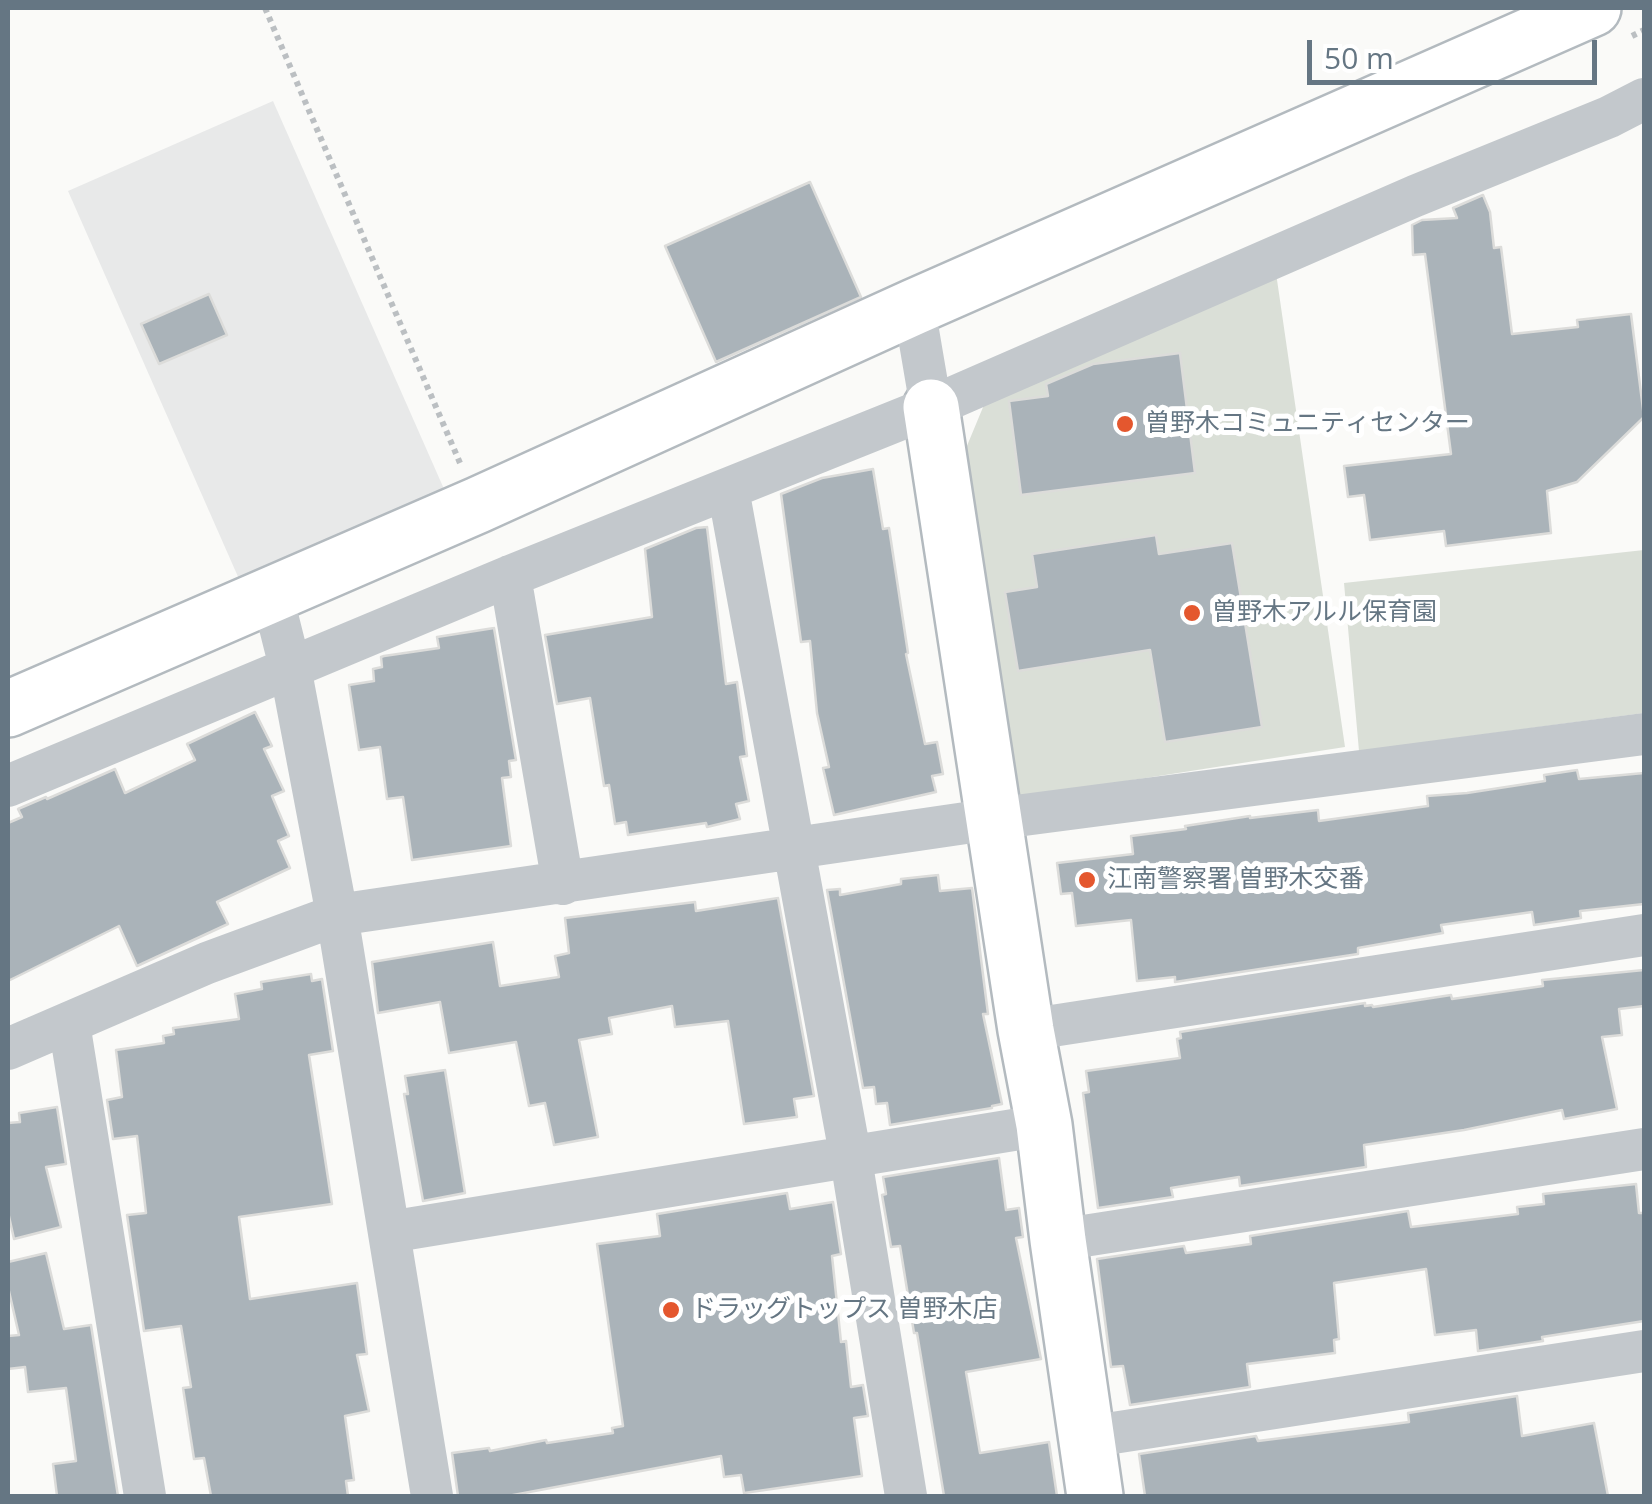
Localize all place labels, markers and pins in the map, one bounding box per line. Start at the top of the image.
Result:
place label: 曽野木コミュニティセンター [1145,409,1470,439]
marker: 曽野木コミュニティセンター [1114,413,1136,435]
place label: 曽野木アルル保育園 [1212,598,1437,628]
marker: 曽野木アルル保育園 [1181,602,1203,624]
place label: 江南警察署 曽野木交番 [1107,865,1363,895]
marker: 江南警察署 曽野木交番 [1076,869,1098,891]
place label: ドラッグトップス 曽野木店 [691,1295,997,1325]
marker: ドラッグトップス 曽野木店 [660,1299,682,1321]

